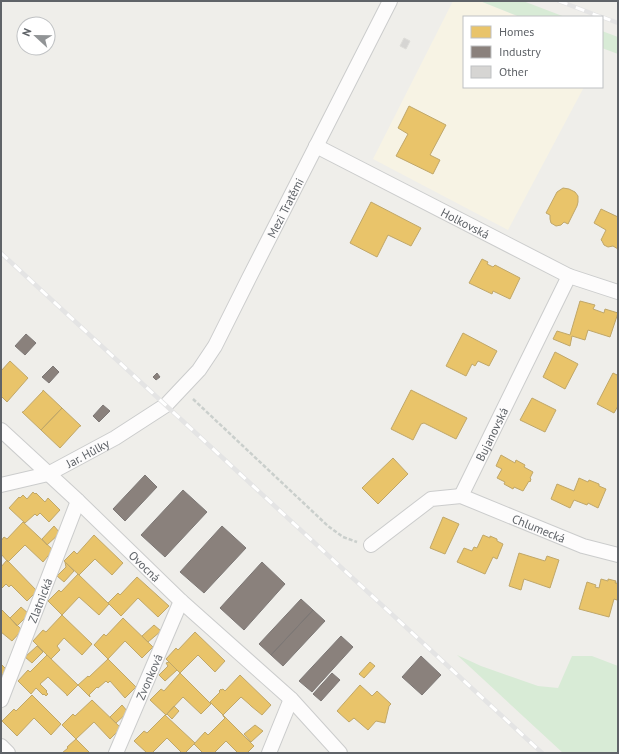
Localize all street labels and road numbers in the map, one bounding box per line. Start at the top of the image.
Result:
street label: Mezi Tratěmi [263,175,306,240]
street label: Holkovská [439,204,492,241]
street label: Bujanovská [472,405,511,463]
street label: Jar. Hůlky [62,435,112,471]
street label: Chlumecká [510,510,568,546]
street label: Ovocná [126,547,164,585]
street label: Zlatnická [24,576,55,625]
street label: Zvonková [132,651,165,702]

